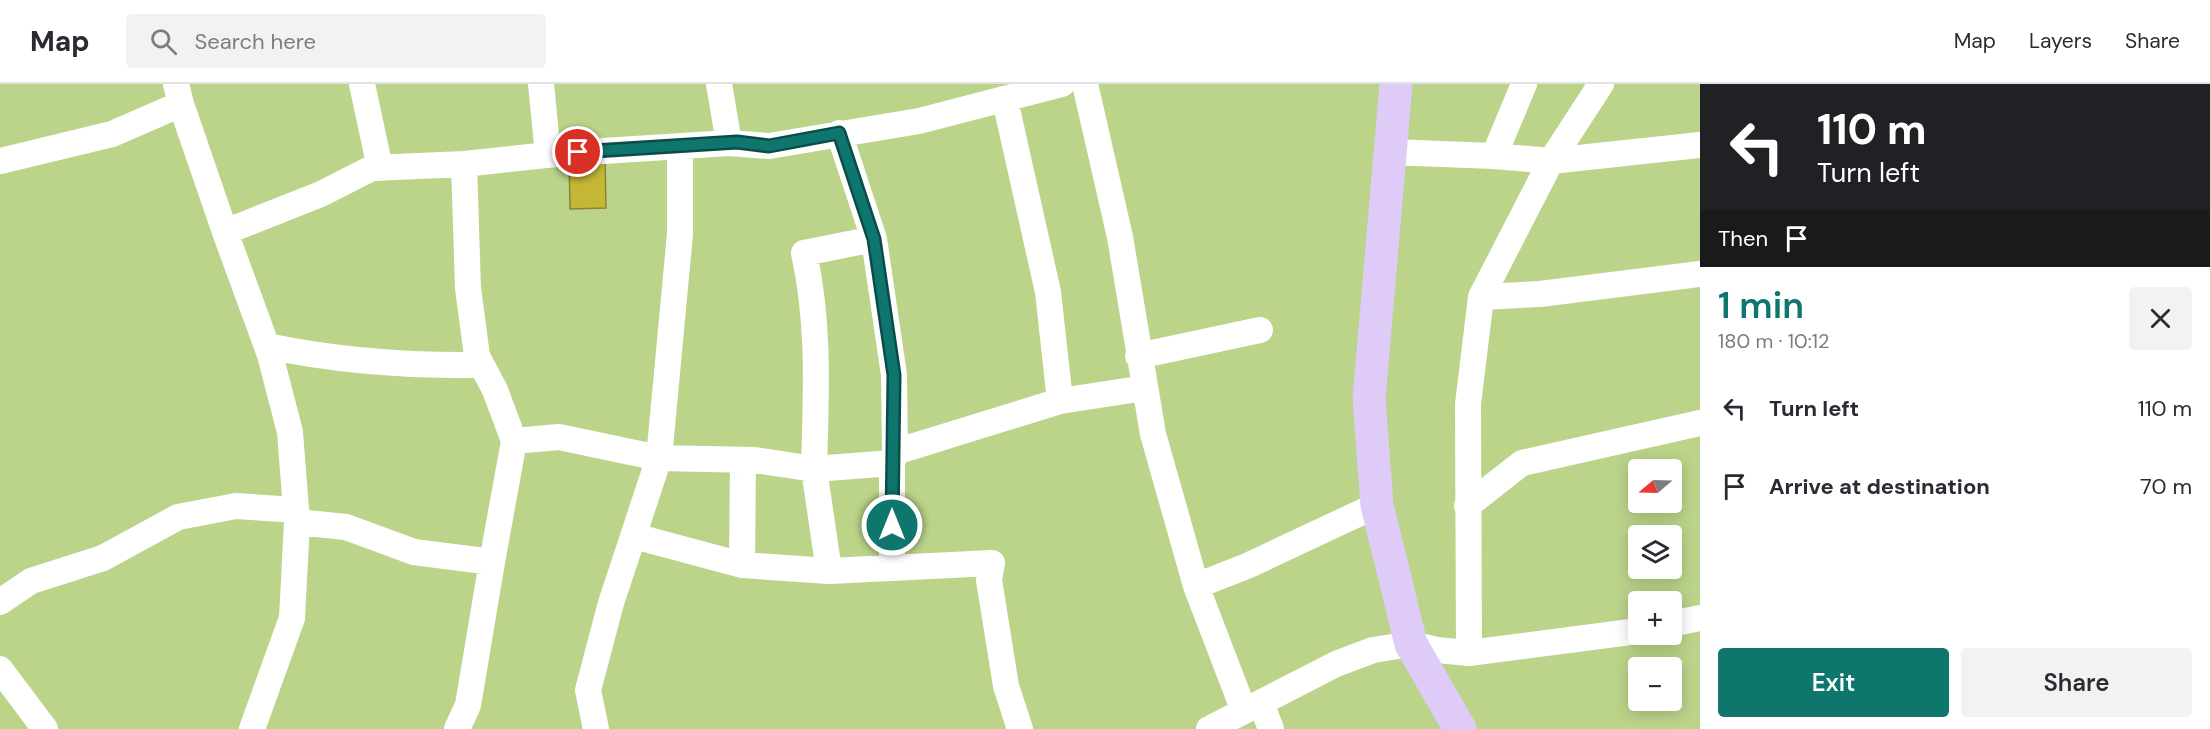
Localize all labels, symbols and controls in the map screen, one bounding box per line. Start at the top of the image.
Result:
search box [126,14,546,68]
text: Map [30,23,90,60]
icon: search [147,25,180,58]
text: Search here [195,27,316,56]
text: Map [1954,27,1996,55]
text: Layers [2029,27,2092,55]
text: Share [2125,27,2180,55]
text: 110 m [1817,102,1927,157]
icon: left [1718,108,1796,186]
pin [552,126,603,177]
icon: arrive [561,135,594,168]
text: Turn left [1817,155,1920,190]
icon: arrive [1780,222,1813,255]
text: Then [1718,224,1768,253]
text: 1 min [1718,282,1804,329]
button: close [2129,287,2192,350]
text: 180 m · 10:12 [1718,328,1830,354]
icon: left [1718,392,1751,425]
text: Turn left [1769,394,1859,423]
text: 110 m [2138,394,2192,423]
north arrow [1628,459,1682,513]
map controls [1628,459,1682,711]
icon: arrive [1718,470,1751,503]
text: Arrive at destination [1769,472,1990,501]
text: 70 m [2140,472,2192,501]
position arrow [860,493,924,557]
button: layers [1628,525,1682,579]
button: + [1628,591,1682,645]
button: Exit [1718,648,1949,717]
button: Share [1961,648,2192,717]
button: − [1628,657,1682,711]

